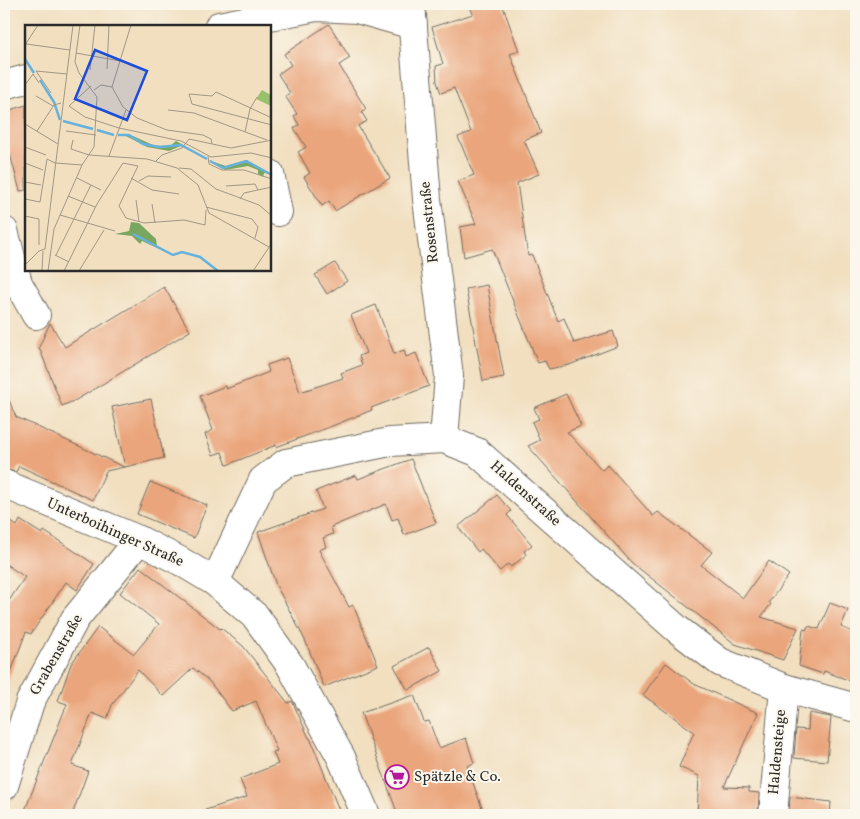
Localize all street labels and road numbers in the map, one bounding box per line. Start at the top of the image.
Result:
street label: Rosenstraße [415,180,445,264]
street label: Haldenstraße [485,456,565,532]
street label: Unterboihinger Straße [43,493,187,573]
street label: Grabenstraße [25,611,89,699]
street label: Haldensteige [764,708,792,796]

